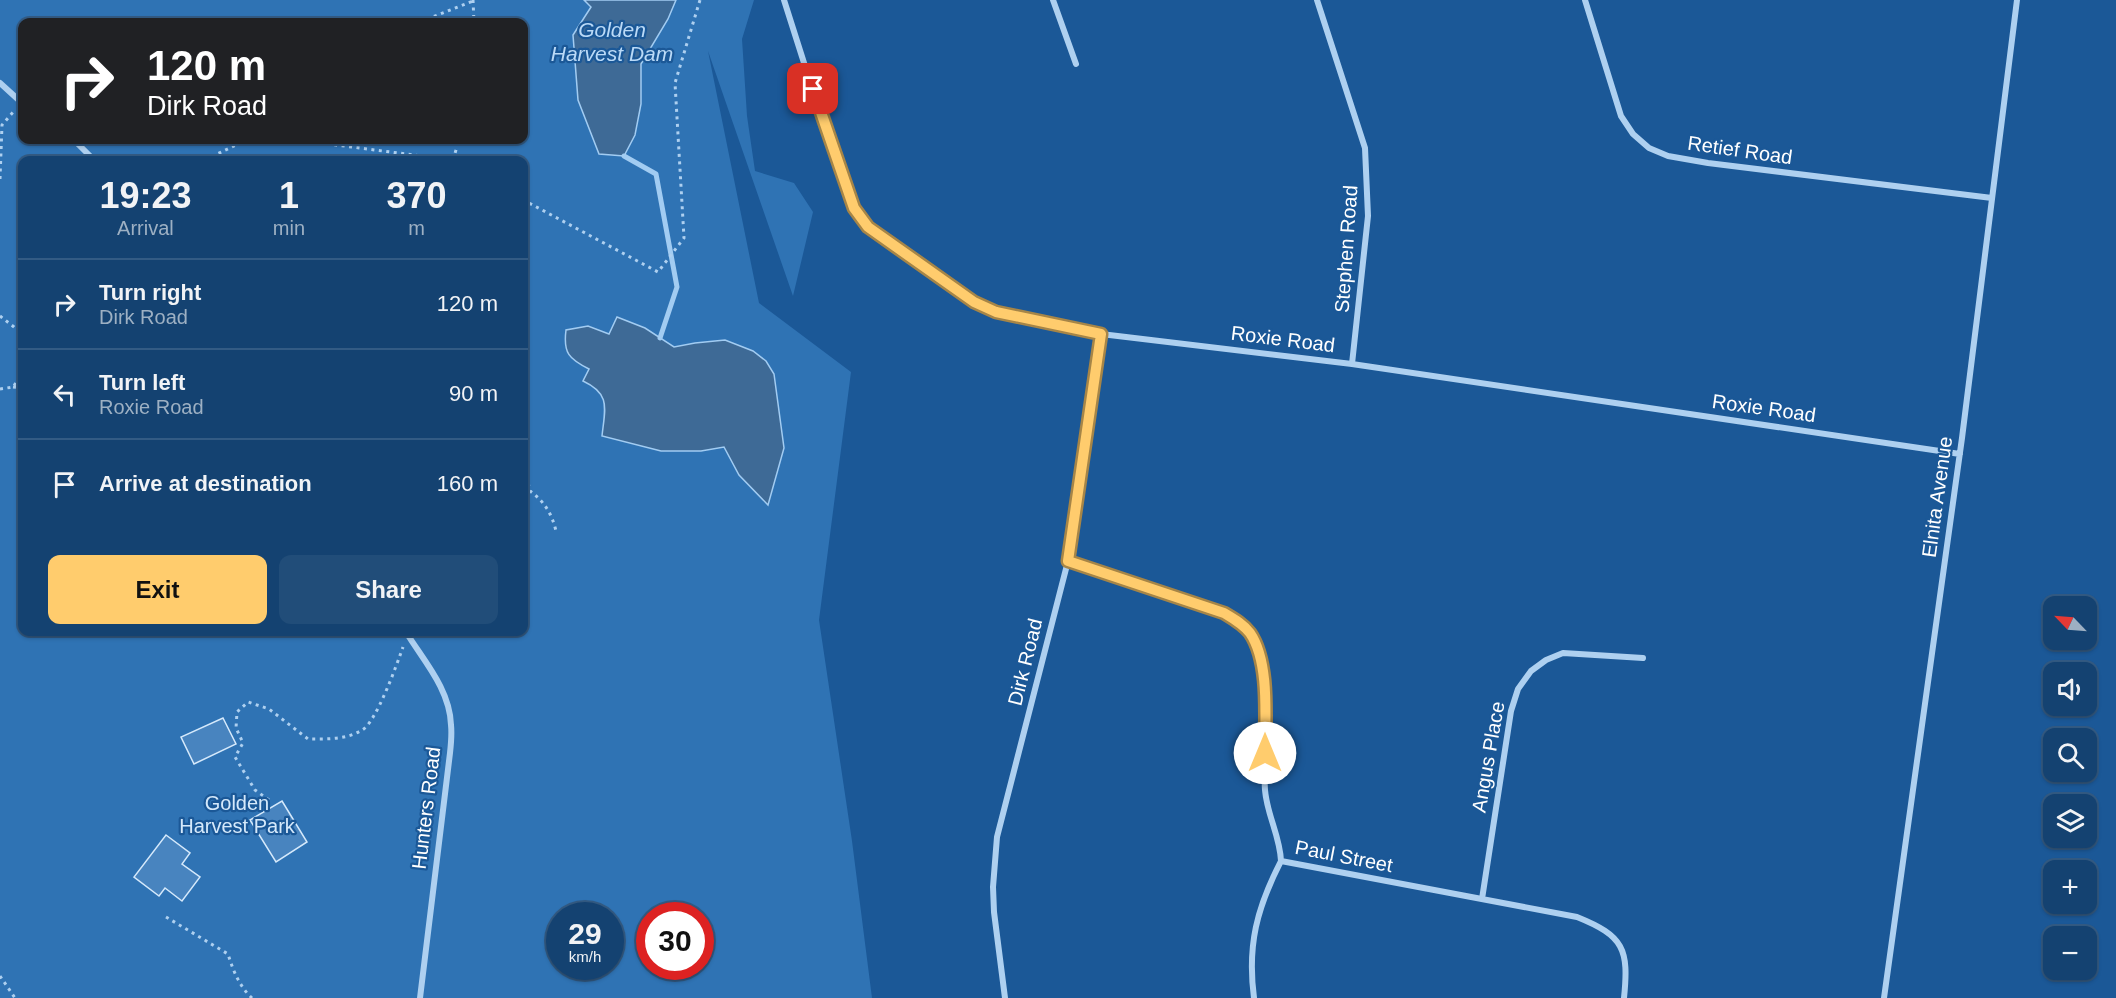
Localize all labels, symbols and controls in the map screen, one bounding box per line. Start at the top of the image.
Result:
water label: Golden Harvest Dam [551,18,673,65]
icon: right [48,42,126,120]
text: 120 m [147,42,266,89]
pin [787,63,838,114]
icon: arrive [796,72,829,105]
text: Dirk Road [147,91,267,121]
street label: Retief Road [1686,132,1794,168]
text: 19:23 [99,175,191,216]
text: 1 [279,175,299,216]
text: 370 [386,175,447,216]
street label: Stephen Road [1331,184,1361,314]
text: Arrival [117,217,174,239]
text: min [273,217,305,239]
text: m [408,217,425,239]
text: Turn right [99,280,201,305]
icon: right [48,288,81,321]
text: 120 m [437,291,498,316]
text: Dirk Road [99,306,188,328]
street label: Roxie Road [1230,322,1336,356]
text: Turn left [99,370,185,395]
icon: left [48,378,81,411]
text: 90 m [449,381,498,406]
street label: Roxie Road [1711,390,1817,426]
text: Roxie Road [99,396,204,418]
street label: Elnita Avenue [1918,435,1956,559]
icon: arrive [48,468,81,501]
text: Arrive at destination [99,471,312,496]
text: 160 m [437,471,498,496]
button: Exit [48,555,267,624]
button: Share [279,555,498,624]
north arrow [2043,596,2097,650]
map controls [2043,596,2097,980]
street label: Dirk Road [1004,616,1046,708]
button: sound [2043,662,2097,716]
street label: Angus Place [1467,700,1509,814]
position arrow [1233,721,1297,785]
button: search [2043,728,2097,782]
street label: Hunters Road [408,745,444,871]
park label: Golden Harvest Park [179,792,296,837]
button: layers [2043,794,2097,848]
street label: Paul Street [1293,836,1395,876]
button: + [2043,860,2097,914]
speed limit sign: 30 [636,902,714,980]
text: 29 [568,917,602,950]
button: − [2043,926,2097,980]
text: km/h [569,948,601,965]

